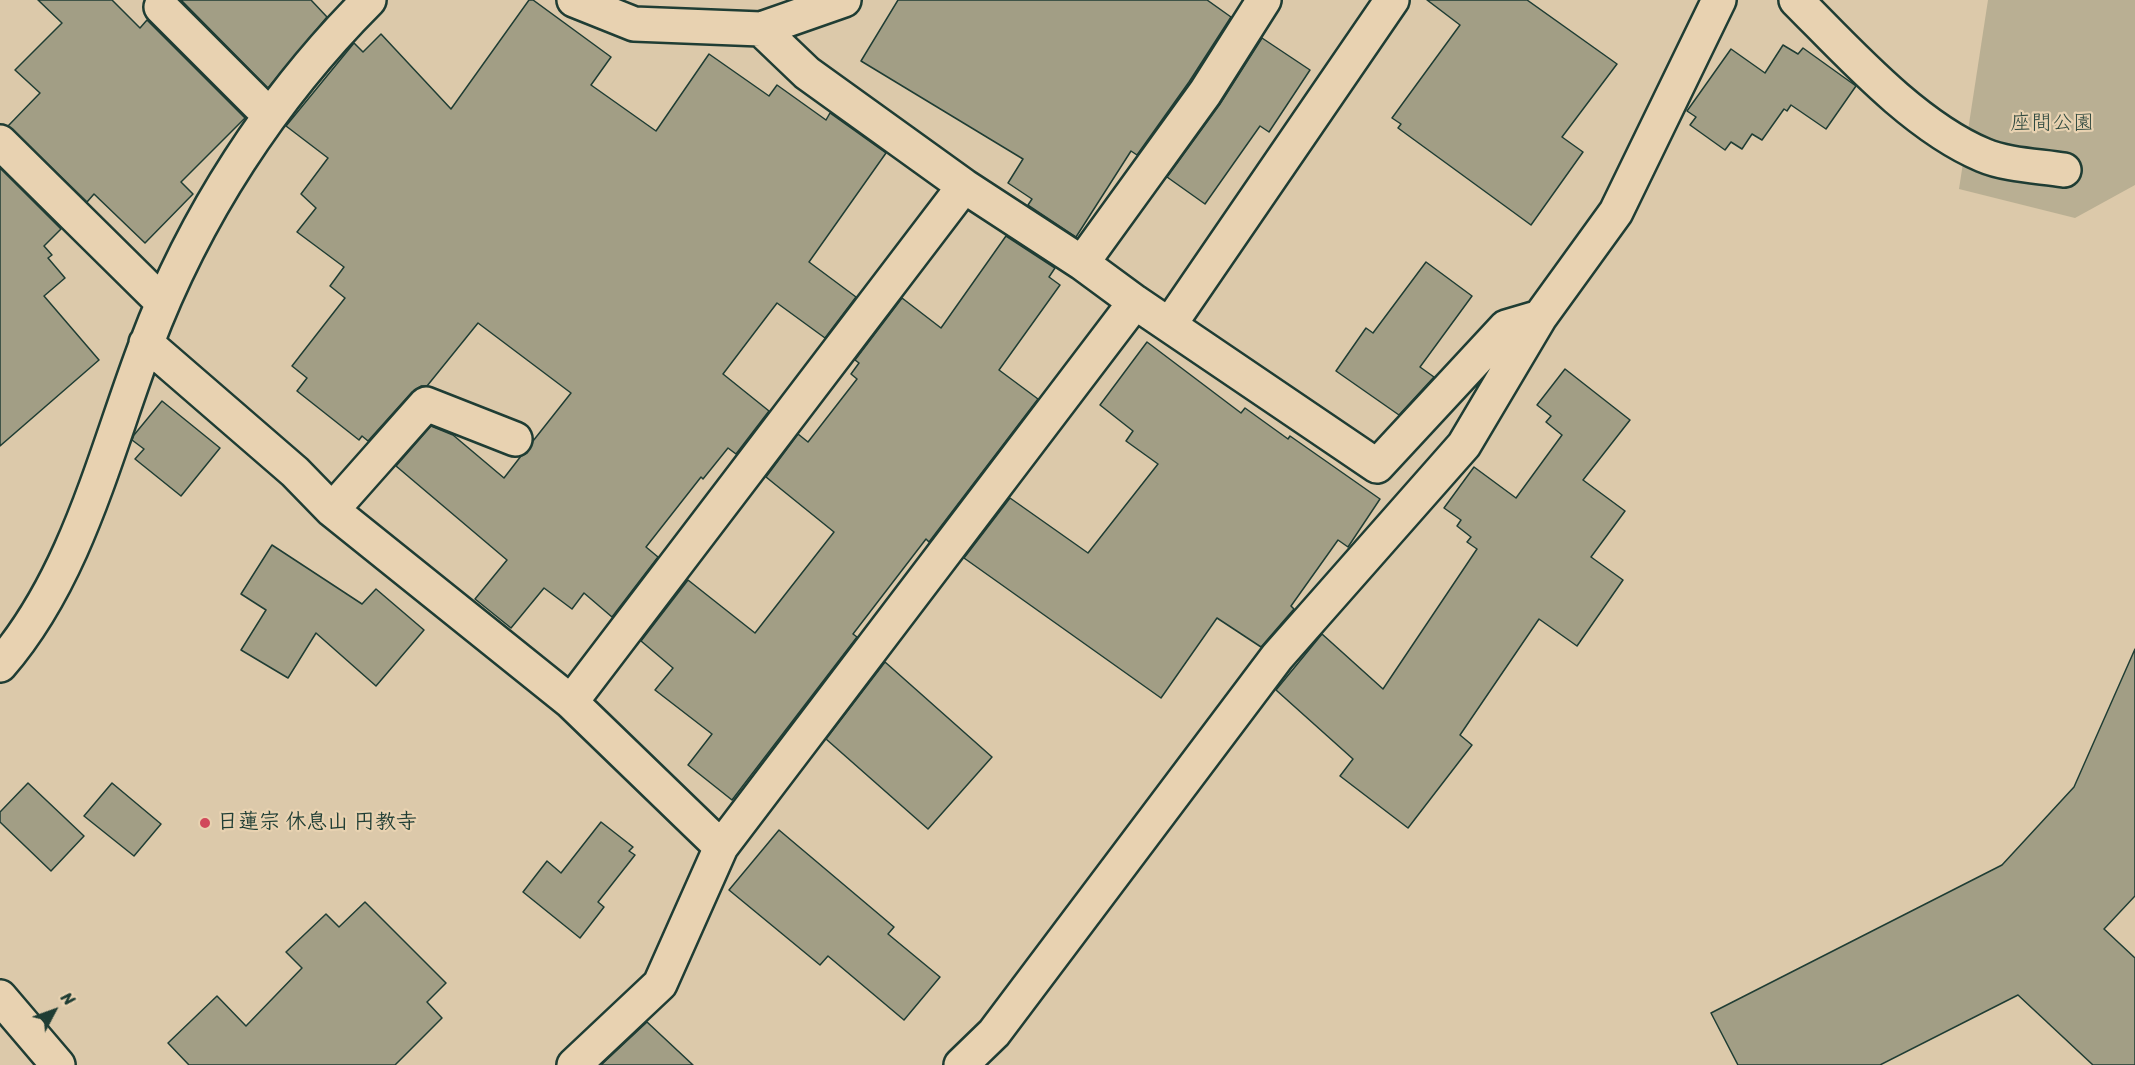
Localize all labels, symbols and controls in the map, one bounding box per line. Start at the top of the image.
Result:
park label: 座間公園 [2010,111,2094,137]
place label: 日蓮宗 休息山 円教寺 [217,810,417,836]
marker: 日蓮宗 休息山 円教寺 [198,816,212,830]
north arrow [24,981,84,1041]
text: N [53,985,83,1013]

